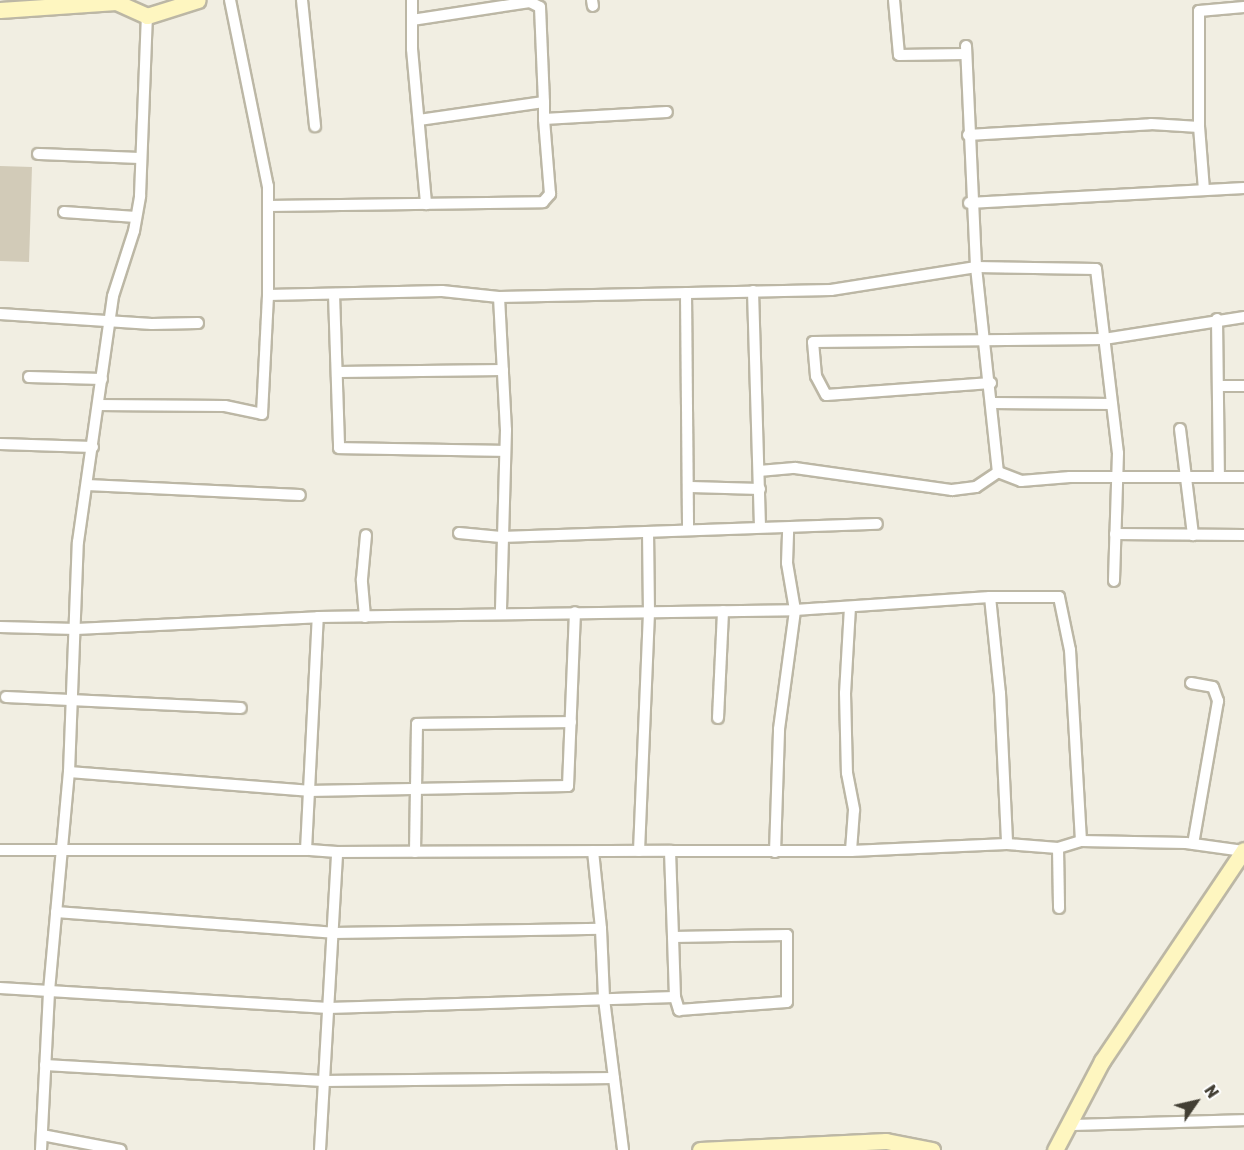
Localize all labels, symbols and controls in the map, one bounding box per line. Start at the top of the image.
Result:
north arrow [1166,1072,1226,1132]
text: N [1200,1082,1222,1102]

